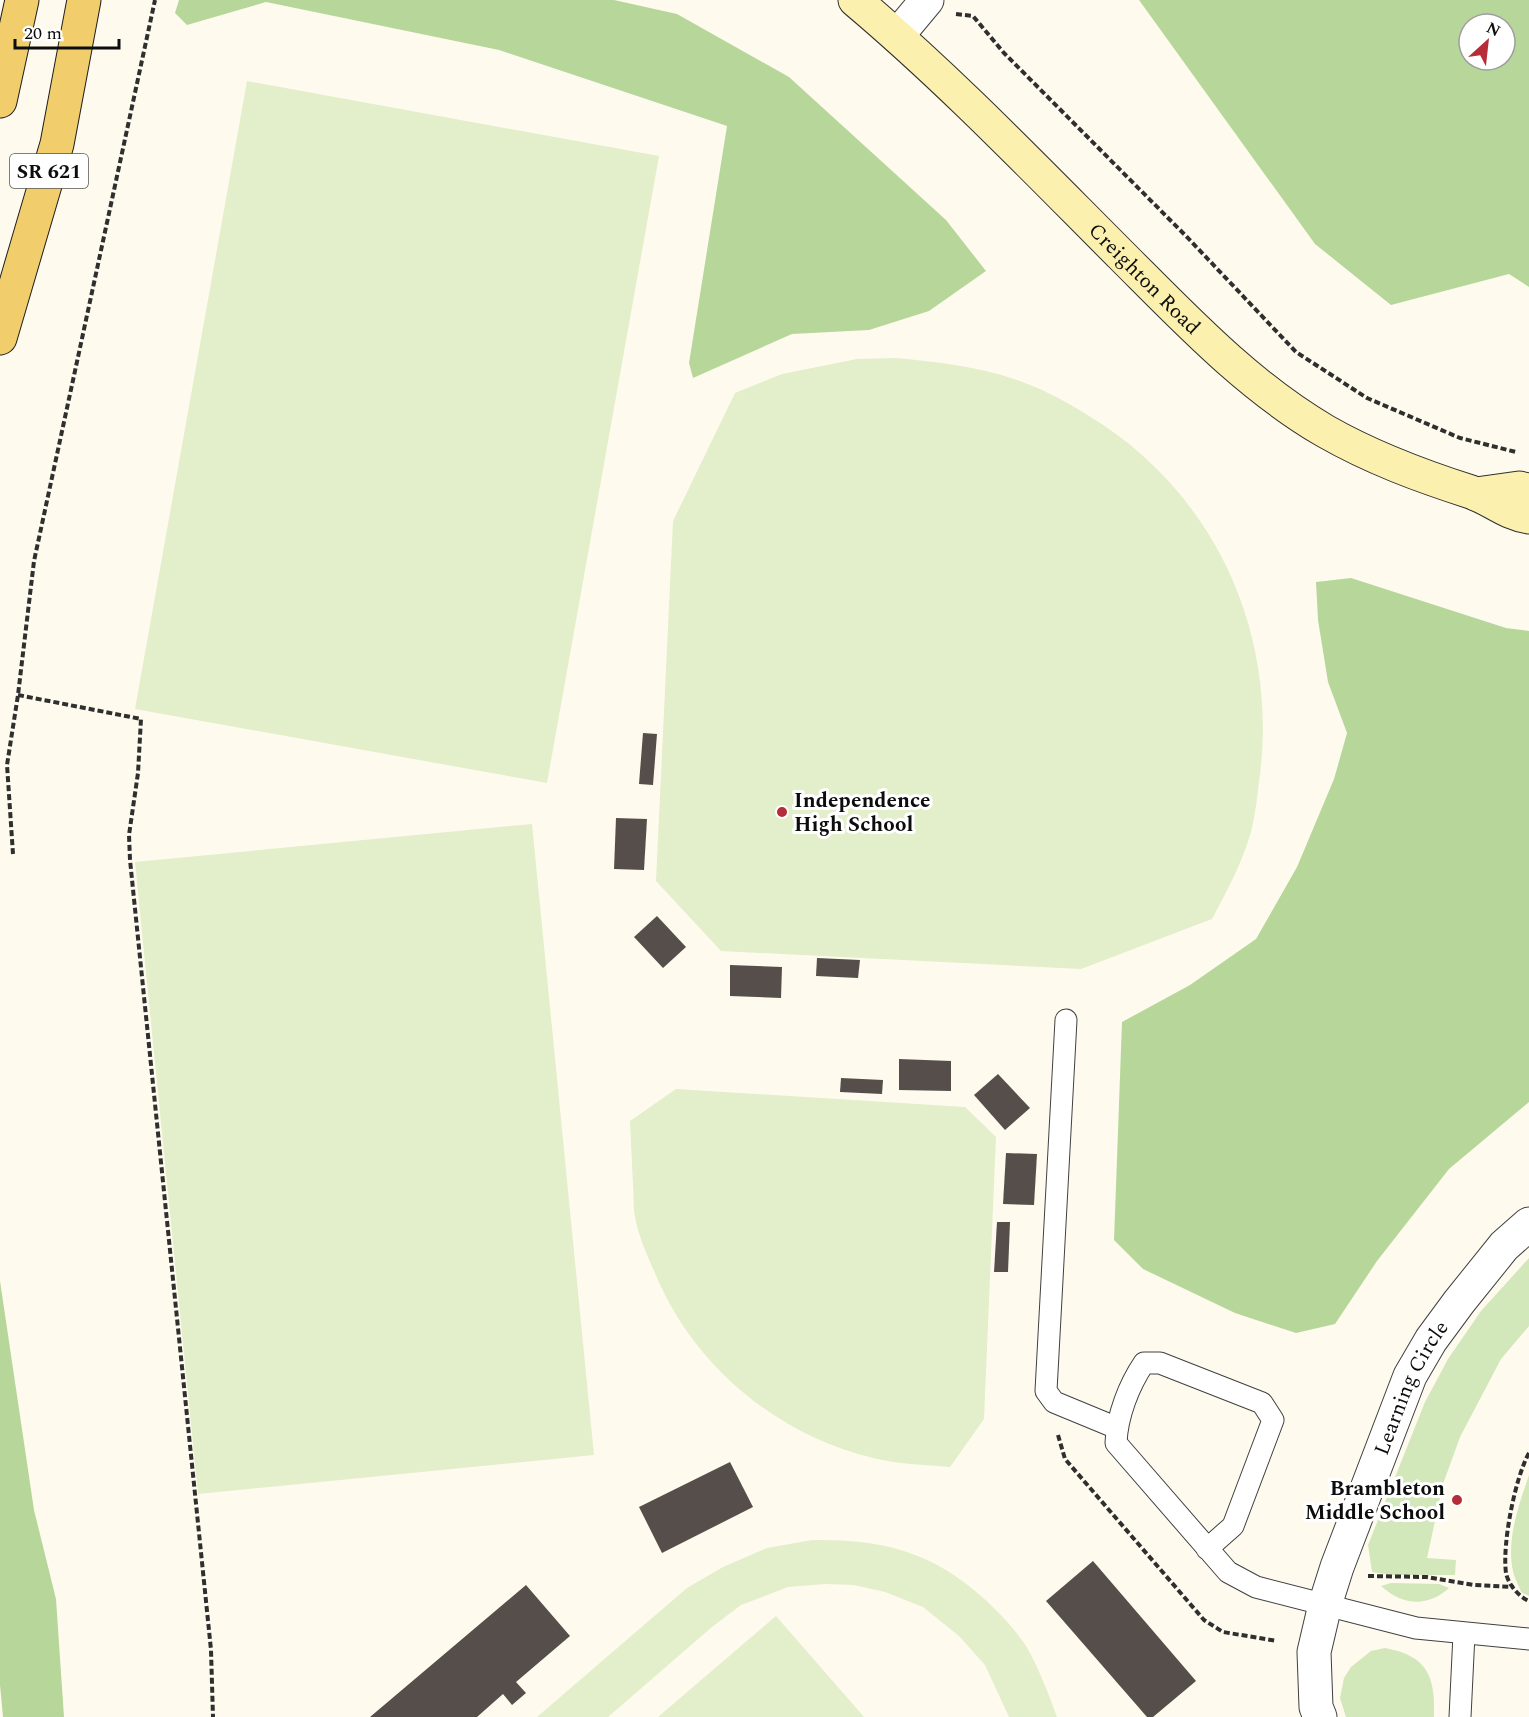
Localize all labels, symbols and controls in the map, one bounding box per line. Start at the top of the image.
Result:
scale bar [15,12,118,50]
north arrow [1457,12,1517,72]
text: N [1482,16,1505,43]
text: 20 m [24,20,62,47]
road number: SR 621 [10,154,88,188]
street label: Creighton Road [1081,216,1207,343]
place label: Independence High School [794,785,930,841]
marker: Independence High School [775,805,789,819]
street label: Learning Circle [1366,1314,1457,1460]
place label: Brambleton Middle School [1305,1473,1445,1529]
marker: Brambleton Middle School [1450,1493,1464,1507]

